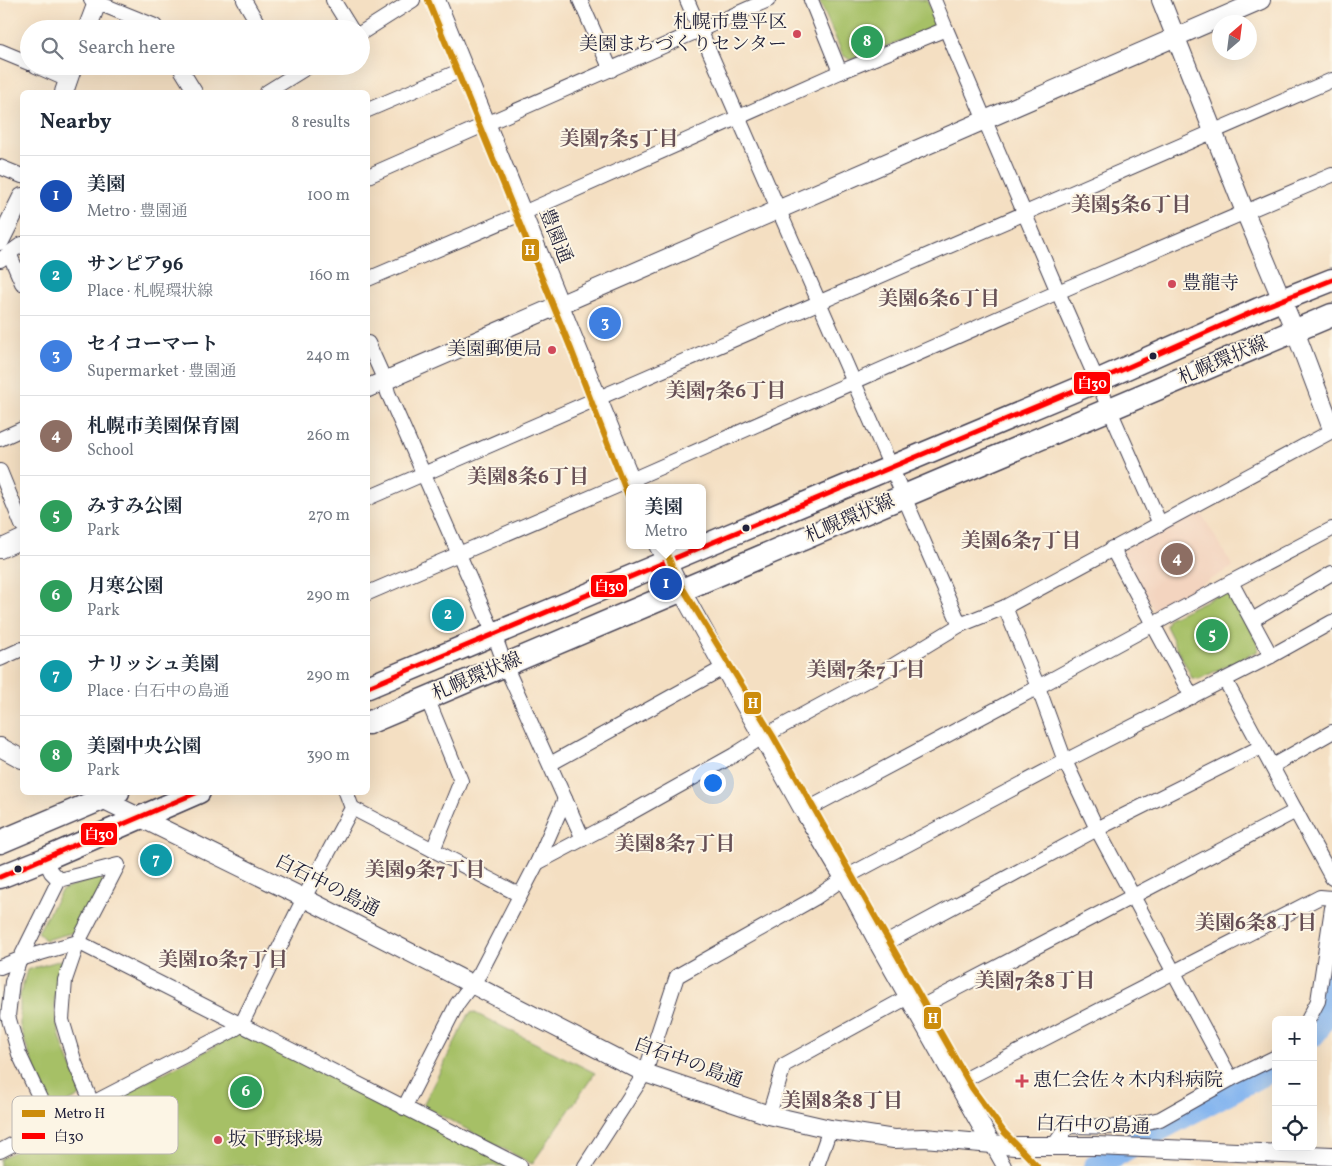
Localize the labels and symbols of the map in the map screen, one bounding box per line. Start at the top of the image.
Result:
place label: 札幌市豊平区 美園まちづくりセンター [579,10,787,58]
north arrow [1212,15,1257,60]
pin: 8 [851,23,883,61]
marker: 札幌市豊平区 美園まちづくりセンター [791,28,803,40]
district label: 美園7条5丁目 [559,126,679,154]
district label: 美園5条6丁目 [1071,192,1191,220]
street label: 豊園通 [532,205,578,267]
line badge: H [521,238,540,262]
text: H [525,242,536,261]
place label: 豊龍寺 [1182,271,1239,297]
marker: 豊龍寺 [1166,278,1178,290]
district label: 美園6条6丁目 [878,286,1000,314]
pin: 3 [589,304,621,342]
street label: 札幌環状線 [1174,330,1272,392]
place label: 美園郵便局 [447,337,542,363]
marker: 美園郵便局 [546,344,558,356]
unlabelled marker [1148,351,1158,361]
line badge: 白30 [1073,371,1111,395]
text: 白30 [1077,375,1107,394]
district label: 美園7条6丁目 [666,378,786,406]
district label: 美園8条6丁目 [467,464,589,492]
street label: 札幌環状線 [801,488,899,550]
unlabelled marker [741,523,751,533]
district label: 美園6条7丁目 [961,528,1081,556]
pin: 4 [1161,540,1193,578]
pin: 1 [650,565,682,603]
line badge: 白30 [590,574,628,598]
text: 白30 [594,578,624,597]
pin: 2 [432,596,464,634]
pin: 5 [1196,616,1228,654]
street label: 札幌環状線 [428,646,526,708]
district label: 美園7条7丁目 [806,657,926,685]
line badge: H [743,691,762,715]
text: H [748,695,759,714]
your location [700,770,726,796]
line badge: 白30 [80,822,118,846]
text: 白30 [84,826,114,845]
district label: 美園8条7丁目 [615,831,735,859]
pin: 7 [140,841,172,879]
street label: 白石中の島通 [270,849,384,923]
district label: 美園9条7丁目 [365,857,485,885]
unlabelled marker [13,864,23,874]
district label: 美園6条8丁目 [1195,910,1317,938]
district label: 美園10条7丁目 [158,947,288,975]
district label: 美園7条8丁目 [975,968,1095,996]
line badge: H [923,1006,942,1030]
text: H [928,1010,939,1029]
street label: 白石中の島通 [630,1031,746,1095]
place label: 恵仁会佐々木内科病院 [1033,1068,1223,1094]
pin: 6 [230,1073,262,1111]
marker: 恵仁会佐々木内科病院 [1015,1074,1029,1088]
district label: 美園8条8丁目 [781,1088,903,1116]
legend [12,1096,178,1154]
text: Metro H [54,1105,105,1124]
street label: 白石中の島通 [1036,1111,1150,1141]
place label: 坂下野球場 [228,1127,323,1153]
text: 白30 [54,1128,83,1147]
marker: 坂下野球場 [212,1134,224,1146]

